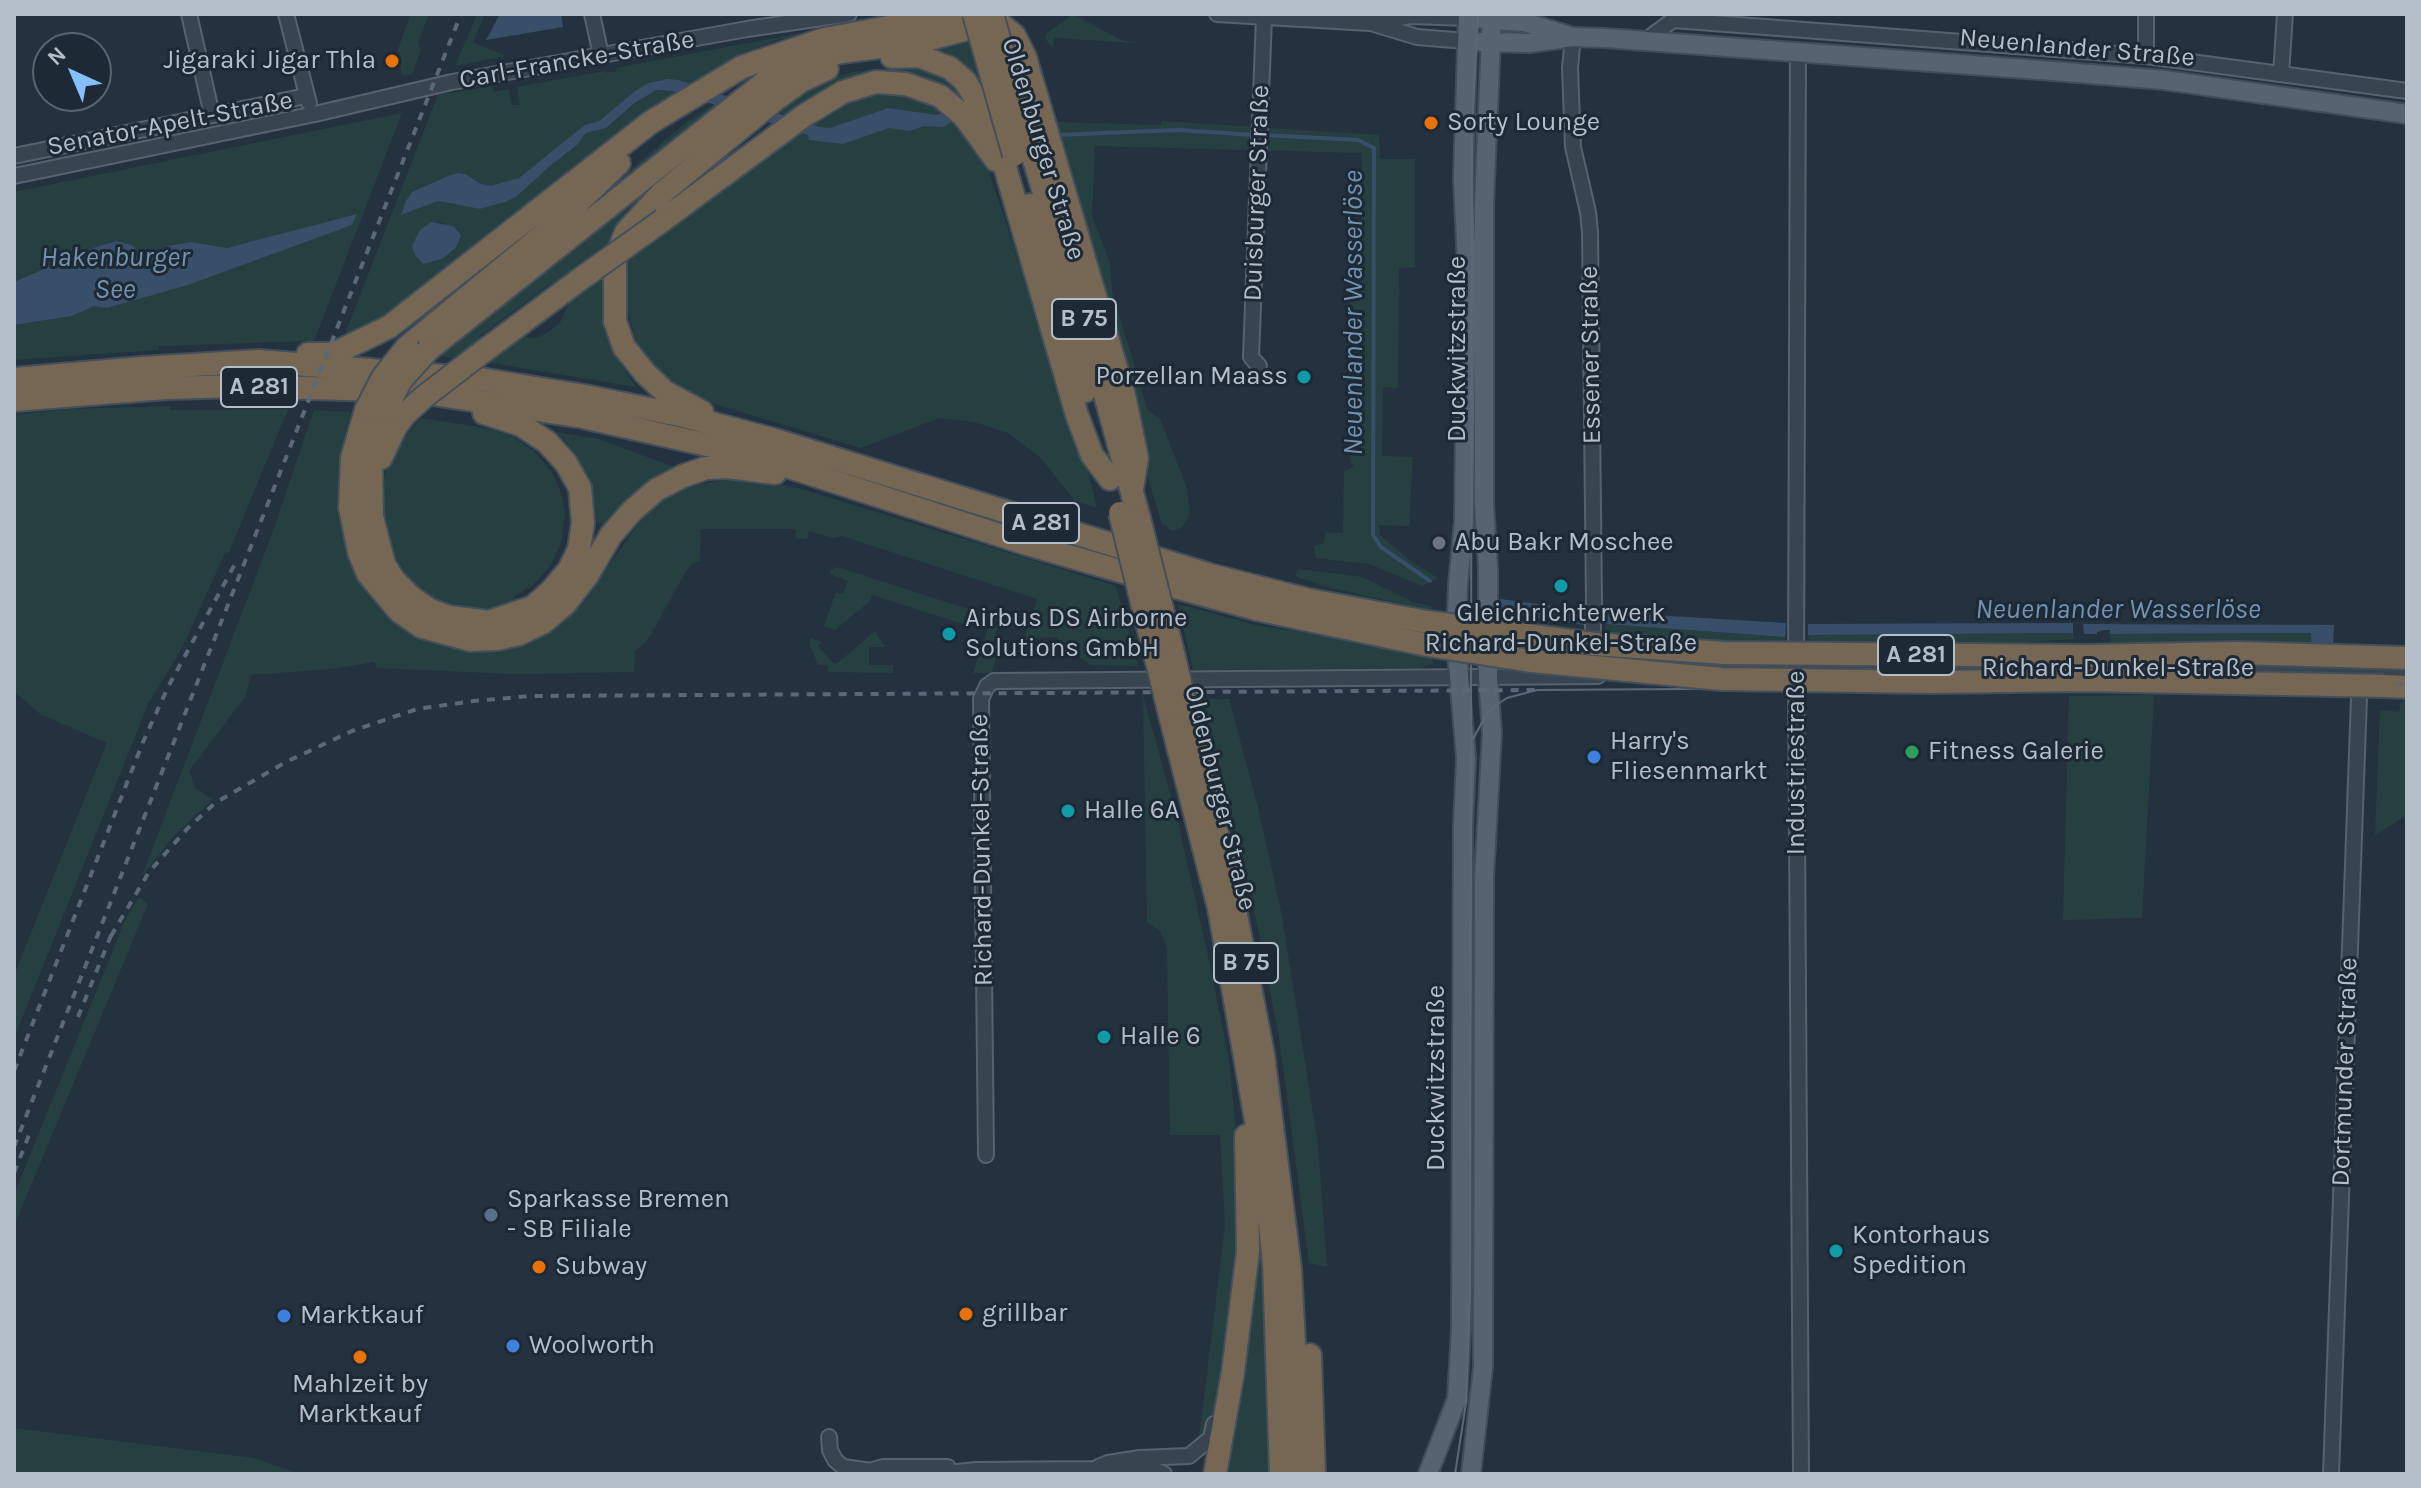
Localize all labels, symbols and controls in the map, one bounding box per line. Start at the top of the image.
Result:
street label: Neuenlander Straße [1958,22,2196,74]
street label: Carl-Francke-Straße [457,24,697,96]
north arrow [32,32,112,112]
street label: Oldenburger Straße [994,34,1092,264]
text: N [42,41,71,71]
place label: Jigaraki Jigar Thla [163,45,376,77]
marker: Jigaraki Jigar Thla [383,52,401,70]
street label: Duisburger Straße [1238,84,1276,302]
street label: Senator-Apelt-Straße [45,85,295,163]
place label: Sorty Lounge [1447,107,1600,139]
marker: Sorty Lounge [1422,114,1440,132]
water label: Neuenlander Wasserlöse [1337,170,1371,456]
water label: Hakenburger See [40,241,190,307]
street label: Duckwitzstraße [1442,256,1474,442]
street label: Essener Straße [1574,266,1608,444]
road number: B 75 [1052,299,1116,339]
place label: Porzellan Maass [1096,361,1288,393]
road number: A 281 [221,367,297,407]
marker: Porzellan Maass [1295,368,1313,386]
road number: A 281 [1003,503,1079,543]
place label: Abu Bakr Moschee [1455,527,1674,559]
marker: Abu Bakr Moschee [1430,534,1448,552]
marker: Gleichrichterwerk Richard-Dunkel-Straße [1552,577,1570,595]
water label: Neuenlander Wasserlöse [1975,593,2261,627]
place label: Gleichrichterwerk Richard-Dunkel-Straße [1425,598,1697,660]
place label: Airbus DS Airborne Solutions GmbH [965,603,1187,664]
marker: Airbus DS Airborne Solutions GmbH [940,625,958,643]
road number: A 281 [1878,635,1954,675]
street label: Richard-Dunkel-Straße [1982,653,2254,685]
street label: Industriestraße [1781,671,1813,855]
street label: Oldenburger Straße [1177,682,1263,914]
street label: Richard-Dunkel-Straße [964,714,1000,986]
place label: Harry's Fliesenmarkt [1610,726,1767,788]
place label: Fitness Galerie [1928,736,2104,768]
marker: Fitness Galerie [1903,743,1921,761]
marker: Harry's Fliesenmarkt [1585,748,1603,766]
place label: Halle 6A [1084,795,1180,827]
marker: Halle 6A [1059,802,1077,820]
road number: B 75 [1214,943,1278,983]
street label: Dortmunder Straße [2325,957,2365,1187]
street label: Duckwitzstraße [1421,985,1453,1171]
place label: Halle 6 [1120,1021,1201,1053]
marker: Halle 6 [1095,1028,1113,1046]
place label: Sparkasse Bremen - SB Filiale [507,1184,730,1246]
marker: Sparkasse Bremen - SB Filiale [482,1206,500,1224]
place label: Kontorhaus Spedition [1852,1220,1990,1282]
marker: Kontorhaus Spedition [1827,1242,1845,1260]
place label: Subway [555,1251,647,1283]
marker: Subway [530,1258,548,1276]
place label: grillbar [982,1298,1068,1330]
place label: Marktkauf [300,1300,424,1332]
marker: grillbar [957,1305,975,1323]
marker: Marktkauf [275,1307,293,1325]
place label: Woolworth [529,1330,655,1362]
marker: Woolworth [504,1337,522,1355]
marker: Mahlzeit by Marktkauf [351,1348,369,1366]
place label: Mahlzeit by Marktkauf [292,1369,428,1430]

